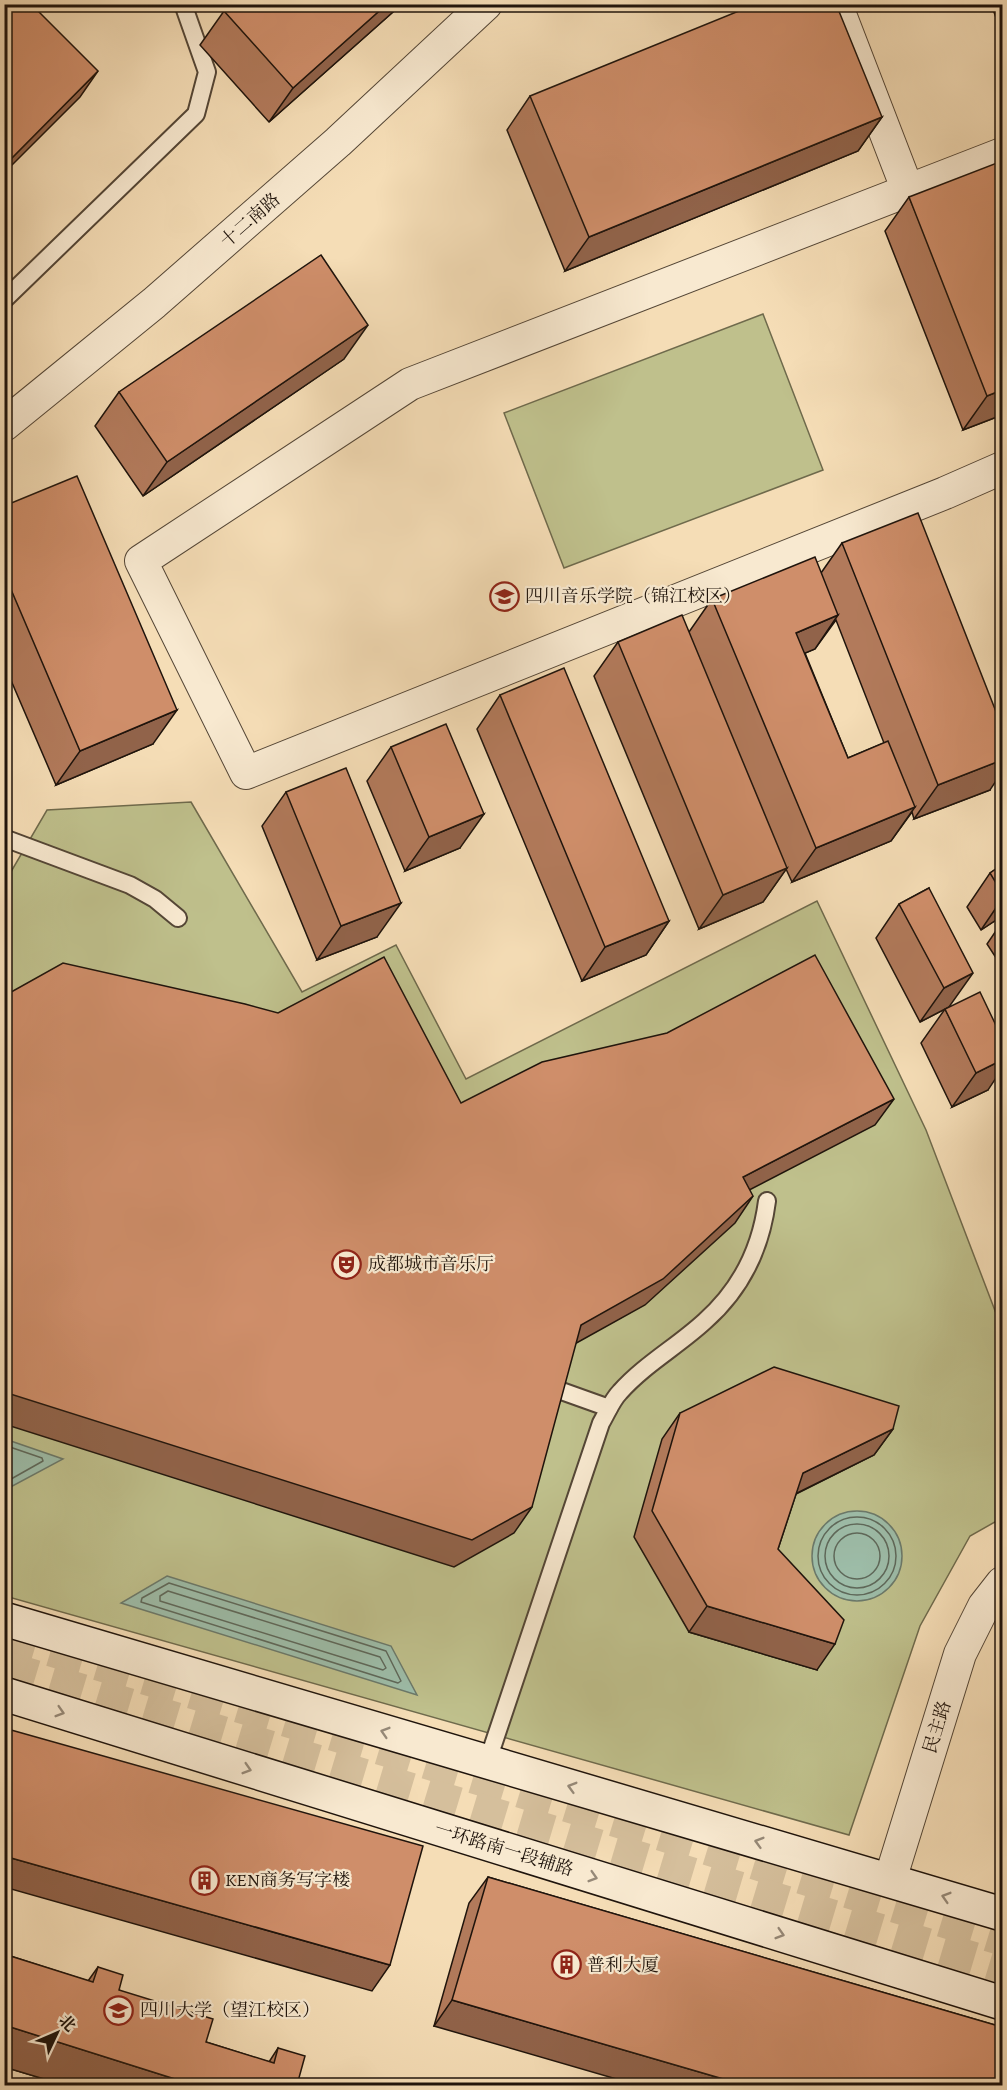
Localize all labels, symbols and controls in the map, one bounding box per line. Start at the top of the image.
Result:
street label: 十二南路 [215,187,285,253]
school or university icon: 四川音乐学院（锦江校区） [488,580,520,612]
place label: 四川音乐学院（锦江校区） [525,584,741,608]
theatre icon: 成都城市音乐厅 [331,1248,363,1280]
place label: 成都城市音乐厅 [368,1252,494,1276]
street label: 民主路 [918,1698,956,1756]
one-way arrow [54,1704,65,1717]
one-way arrow [380,1727,391,1739]
one-way arrow [241,1762,252,1774]
one-way arrow [567,1782,577,1795]
street label: 一环路南一段辅路 [432,1816,576,1882]
one-way arrow [754,1837,765,1849]
building icon: KEN商务写字楼 [188,1864,220,1896]
place label: KEN商务写字楼 [225,1868,350,1892]
one-way arrow [587,1869,598,1882]
one-way arrow [942,1892,952,1904]
one-way arrow [774,1927,785,1939]
building icon: 普利大厦 [550,1949,582,1981]
place label: 普利大厦 [587,1953,659,1977]
school or university icon: 四川大学（望江校区） [103,1994,135,2026]
place label: 四川大学（望江校区） [140,1998,320,2022]
north arrow [27,2003,87,2063]
text: 北 [54,2010,81,2037]

